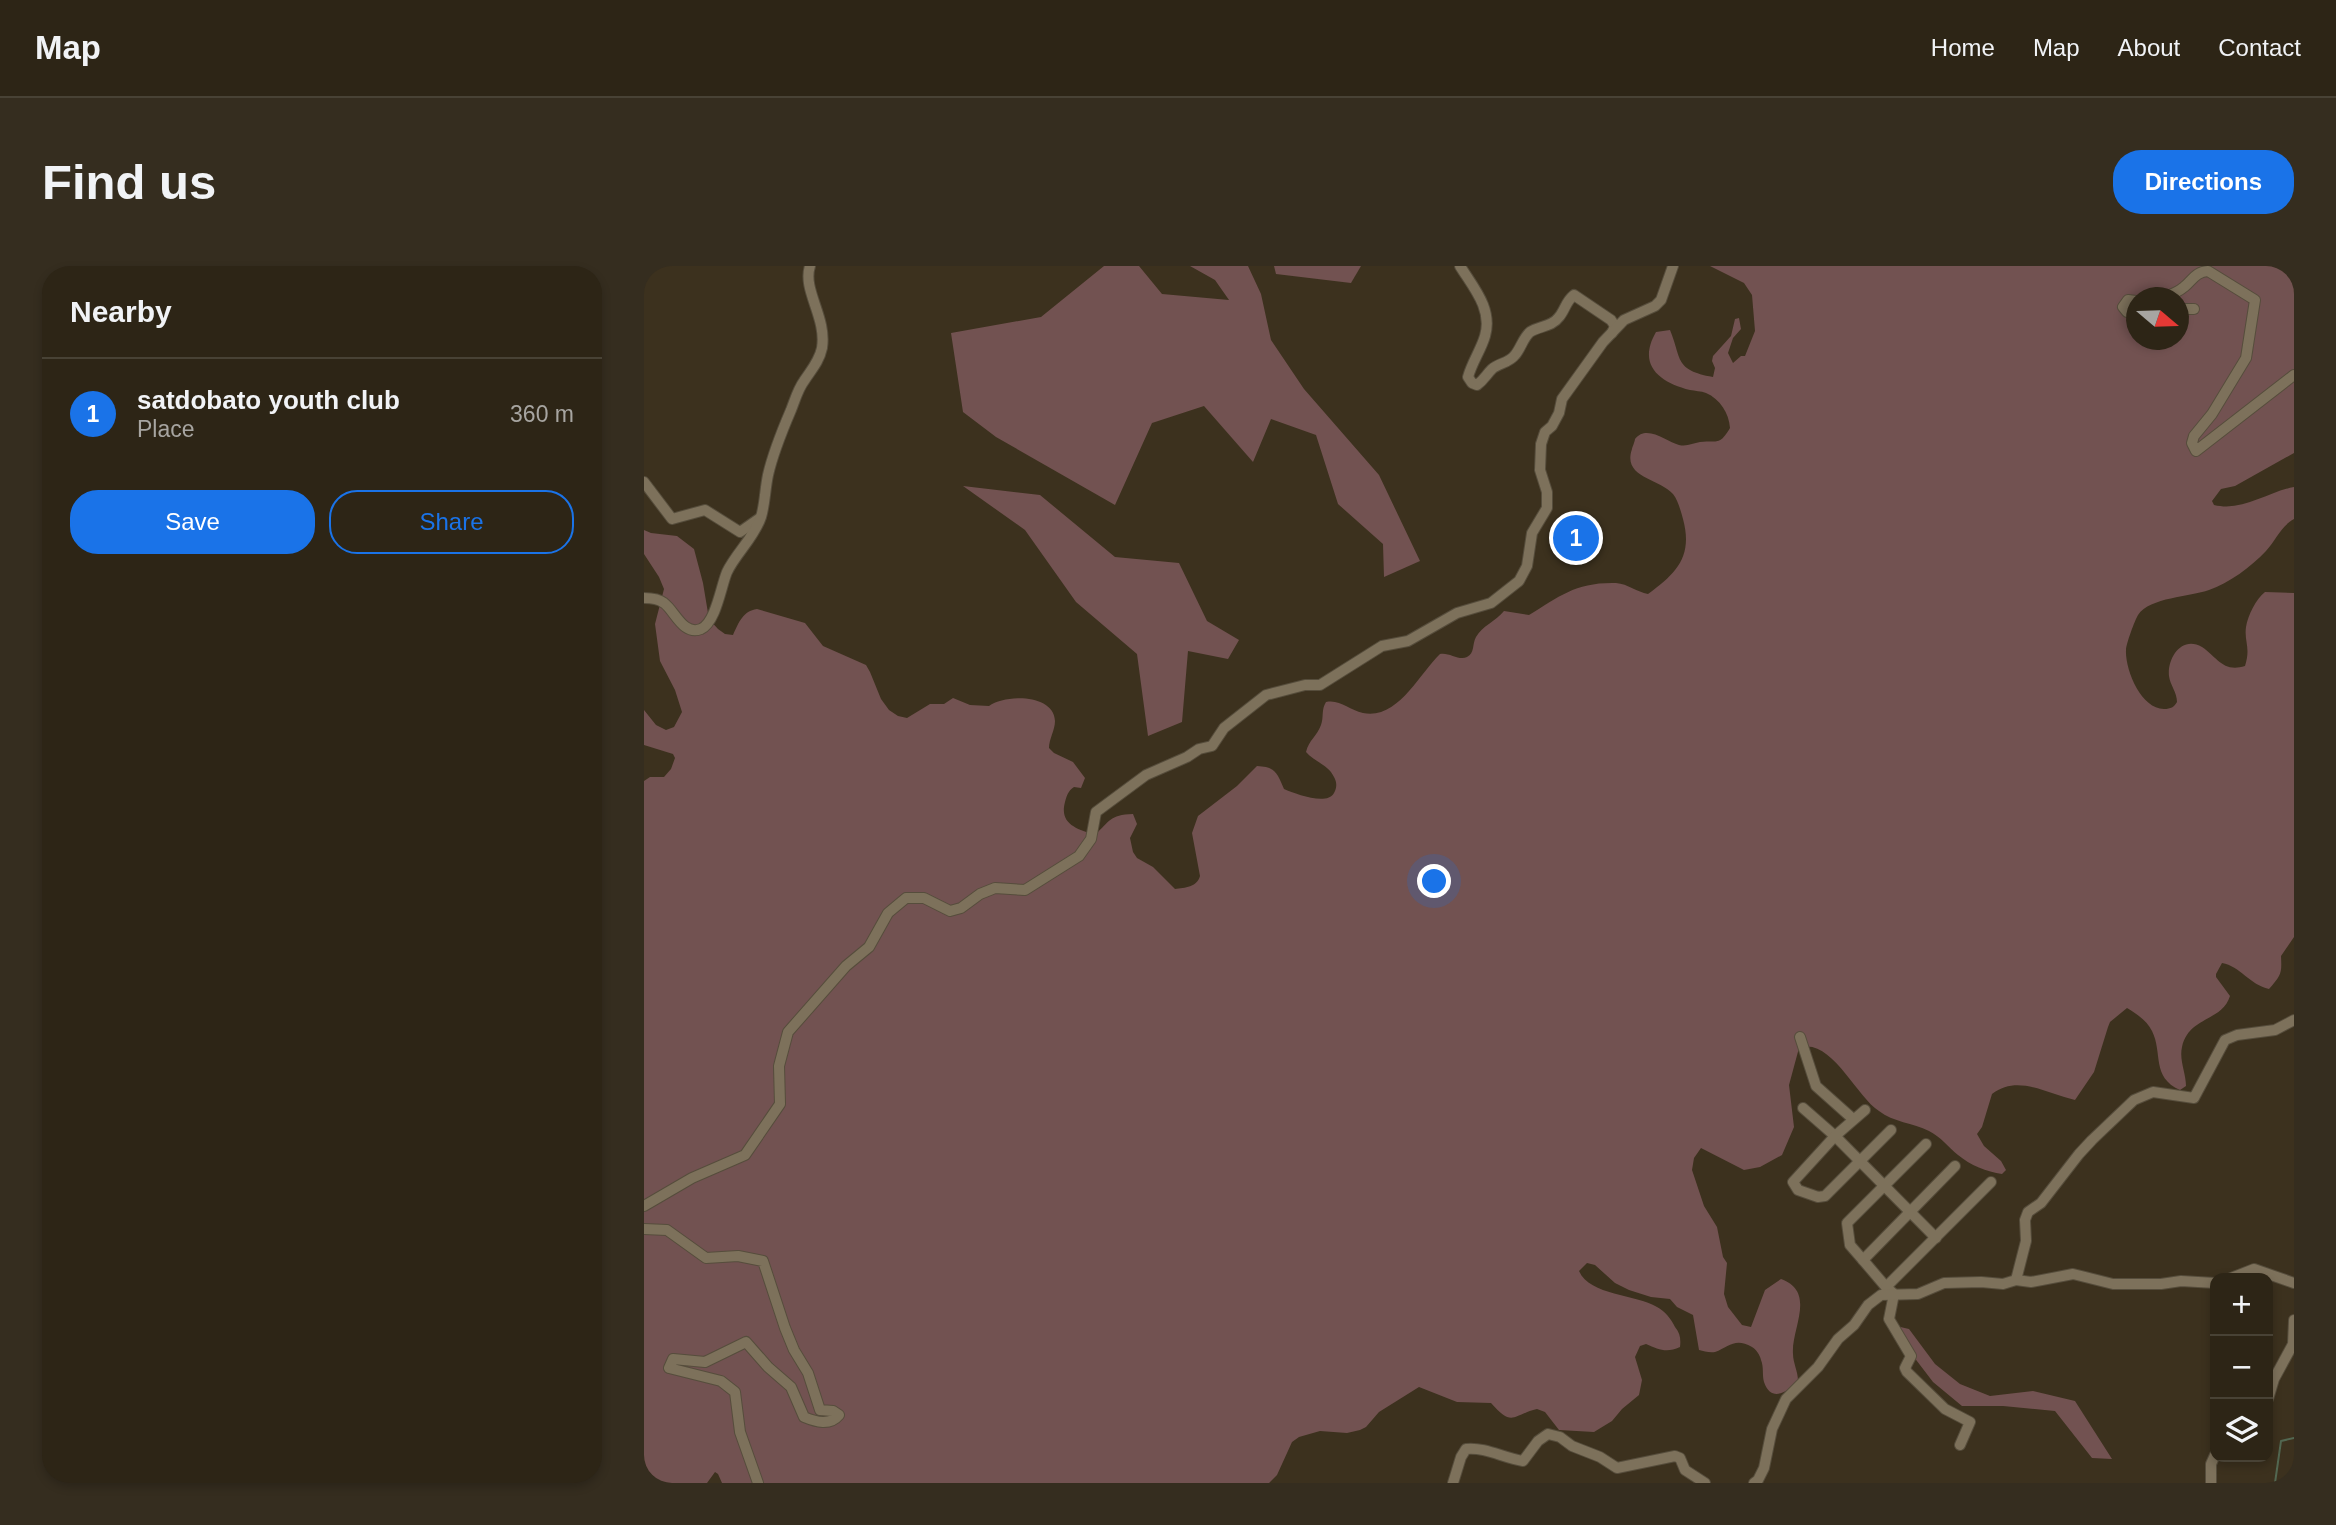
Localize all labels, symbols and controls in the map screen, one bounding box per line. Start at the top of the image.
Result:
text: Map [35,29,101,66]
text: Home [1931,34,1995,61]
text: Map [2033,34,2080,61]
text: About [2118,34,2180,61]
text: Contact [2218,34,2301,61]
button: Directions [2113,150,2294,214]
text: Find us [42,155,216,209]
north arrow [2126,287,2189,350]
text: Nearby [70,295,172,328]
text: satdobato youth club [137,385,400,415]
text: 1 [87,401,99,427]
text: 360 m [510,401,574,427]
text: Place [137,416,195,442]
button: Save [70,490,315,554]
button: Share [329,490,574,554]
pin: 1 [1553,512,1599,564]
your location [1417,864,1451,898]
map controls [2210,1273,2273,1462]
button: + [2210,1273,2273,1336]
button: − [2210,1336,2273,1399]
button: layers [2210,1399,2273,1462]

